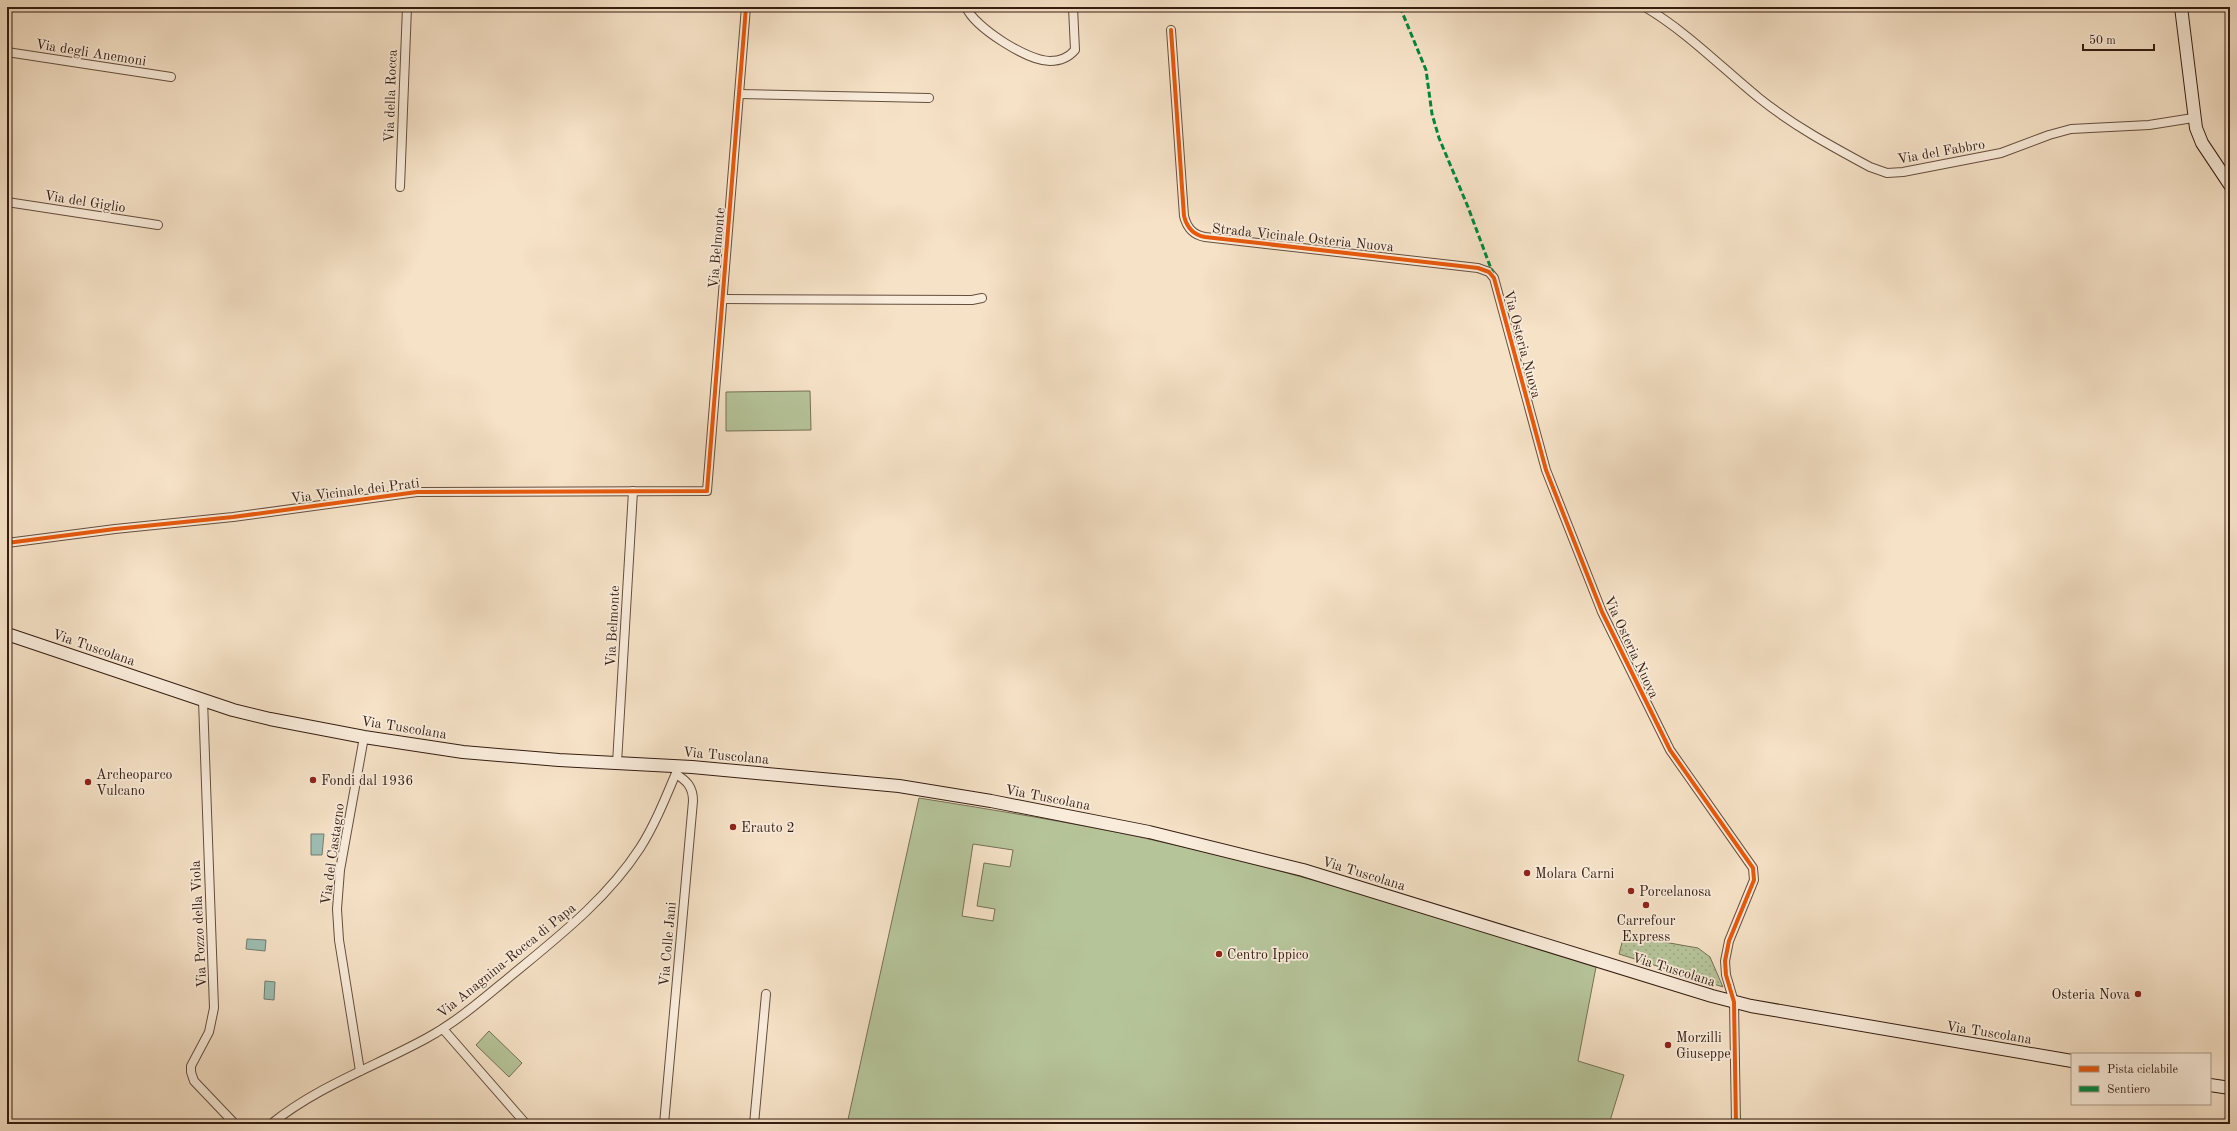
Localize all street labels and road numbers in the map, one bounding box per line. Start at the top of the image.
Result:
street label: Via degli Anemoni [35,37,147,69]
street label: Via della Rocca [382,49,400,143]
street label: Via del Fabbro [1896,137,1986,167]
street label: Via del Giglio [43,189,127,215]
street label: Via Belmonte [706,207,728,289]
street label: Strada Vicinale Osteria Nuova [1211,221,1395,255]
street label: Via Osteria Nuova [1501,289,1543,400]
street label: Via Vicinale dei Prati [290,476,420,506]
street label: Via Belmonte [604,585,622,667]
street label: Via Osteria Nuova [1601,594,1661,701]
street label: Via Tuscolana [50,627,137,669]
street label: Via Tuscolana [360,714,448,742]
street label: Via Tuscolana [682,745,770,767]
street label: Via Tuscolana [1004,783,1092,813]
street label: Via del Castagno [319,802,347,906]
street label: Via Tuscolana [1320,855,1407,893]
street label: Via Pozzo della Viola [189,860,209,988]
street label: Via Anagnina-Rocca di Papa [435,901,579,1021]
street label: Via Colle Jani [657,901,679,987]
street label: Via Tuscolana [1630,951,1717,989]
street label: Via Tuscolana [1945,1019,2033,1047]

